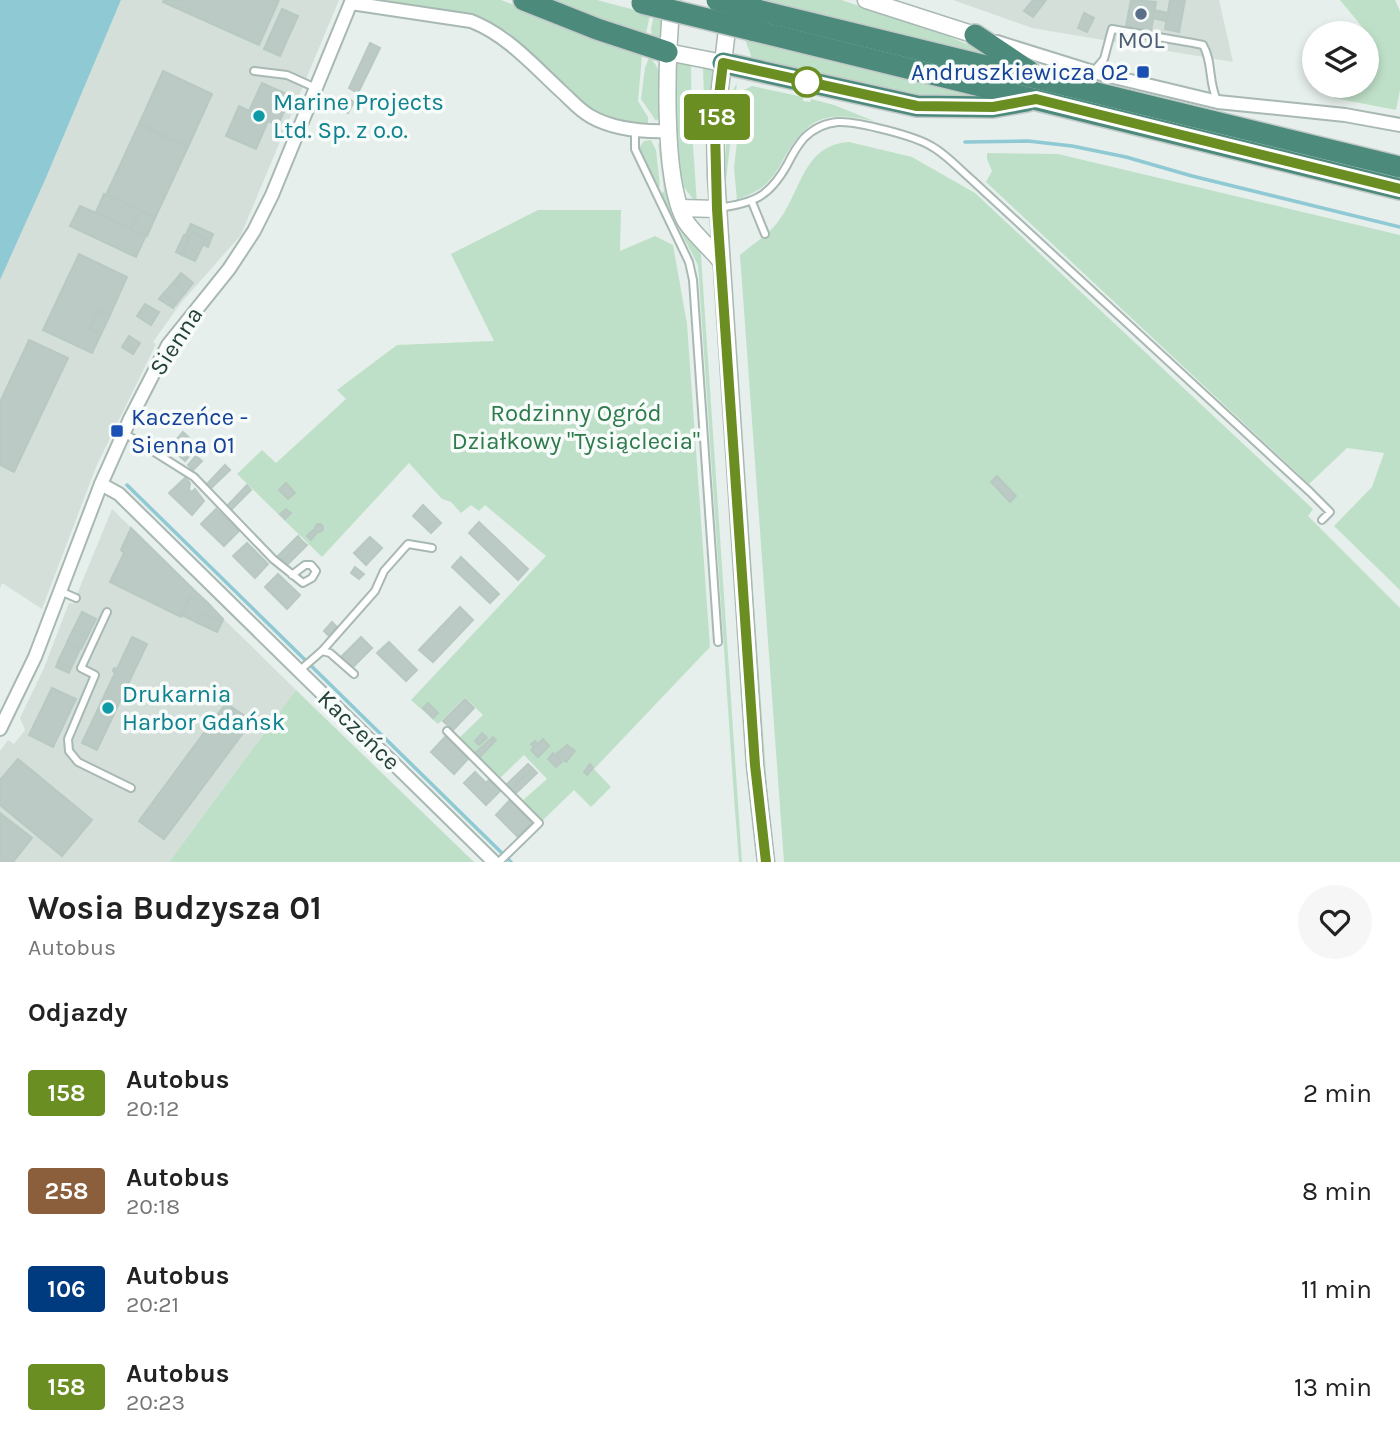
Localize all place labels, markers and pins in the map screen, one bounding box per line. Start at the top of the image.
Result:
marker: MOL [1133,6,1149,22]
place label: MOL [1117,26,1165,54]
place label: Andruszkiewicza 02 [911,58,1129,86]
marker: Andruszkiewicza 02 [1135,64,1151,80]
unlabelled marker [792,67,822,97]
place label: Marine Projects Ltd. Sp. z o.o. [273,88,444,144]
marker: Marine Projects Ltd. Sp. z o.o. [251,108,267,124]
place label: Kaczeńce - Sienna 01 [131,403,248,459]
marker: Kaczeńce - Sienna 01 [109,423,125,439]
place label: Drukarnia Harbor Gdańsk [122,680,285,736]
marker: Drukarnia Harbor Gdańsk [100,700,116,716]

